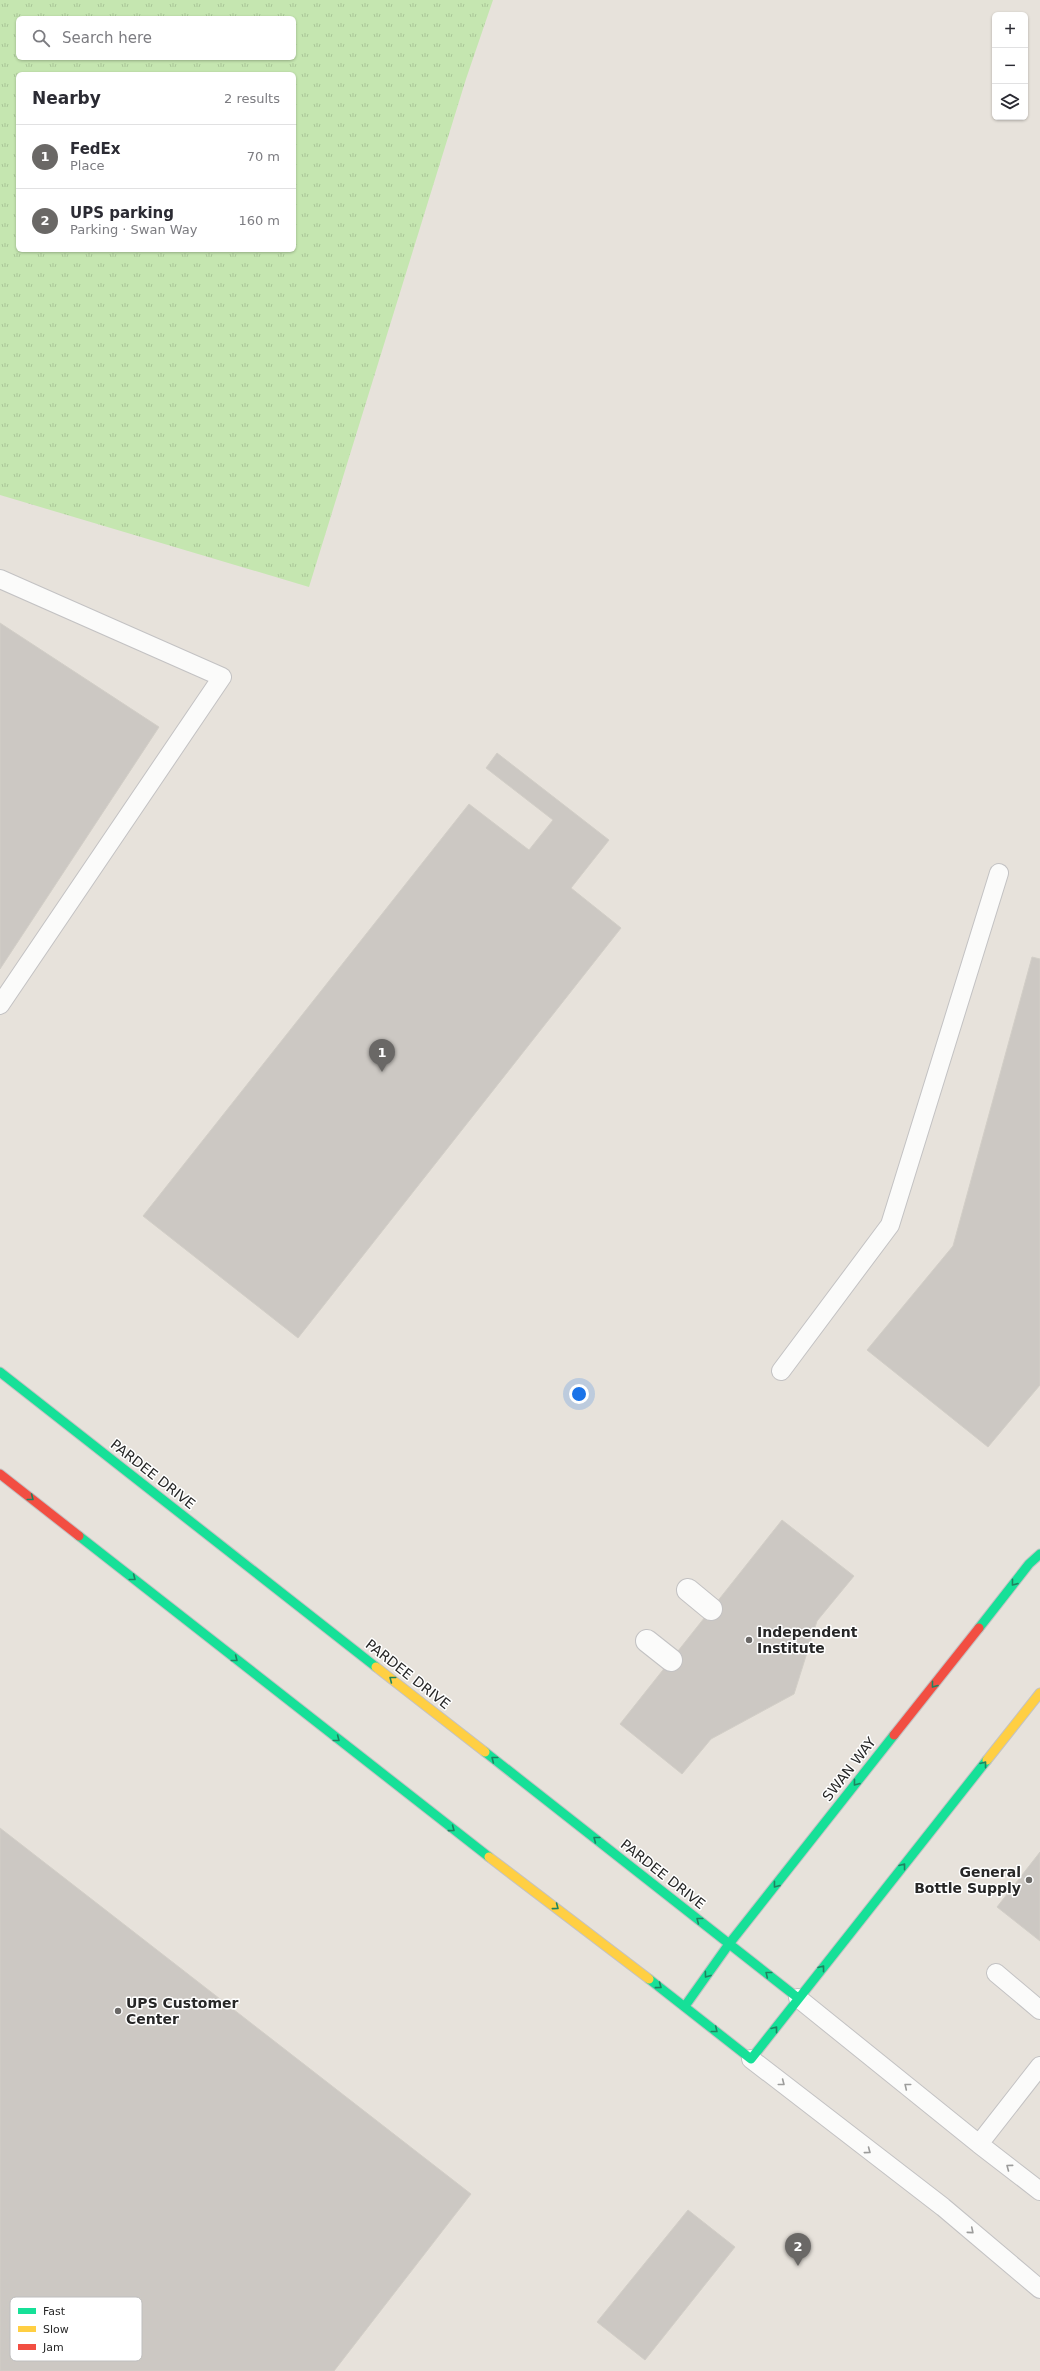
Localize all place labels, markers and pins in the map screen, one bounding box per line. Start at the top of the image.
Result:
pin: 1 [369,1039,395,1072]
place label: Independent Institute [757,1624,858,1656]
marker: Independent Institute [744,1635,754,1645]
place label: General Bottle Supply [914,1864,1021,1896]
marker: General Bottle Supply [1024,1875,1034,1885]
place label: UPS Customer Center [126,1995,239,2027]
marker: UPS Customer Center [113,2006,123,2016]
pin: 2 [785,2233,811,2266]

